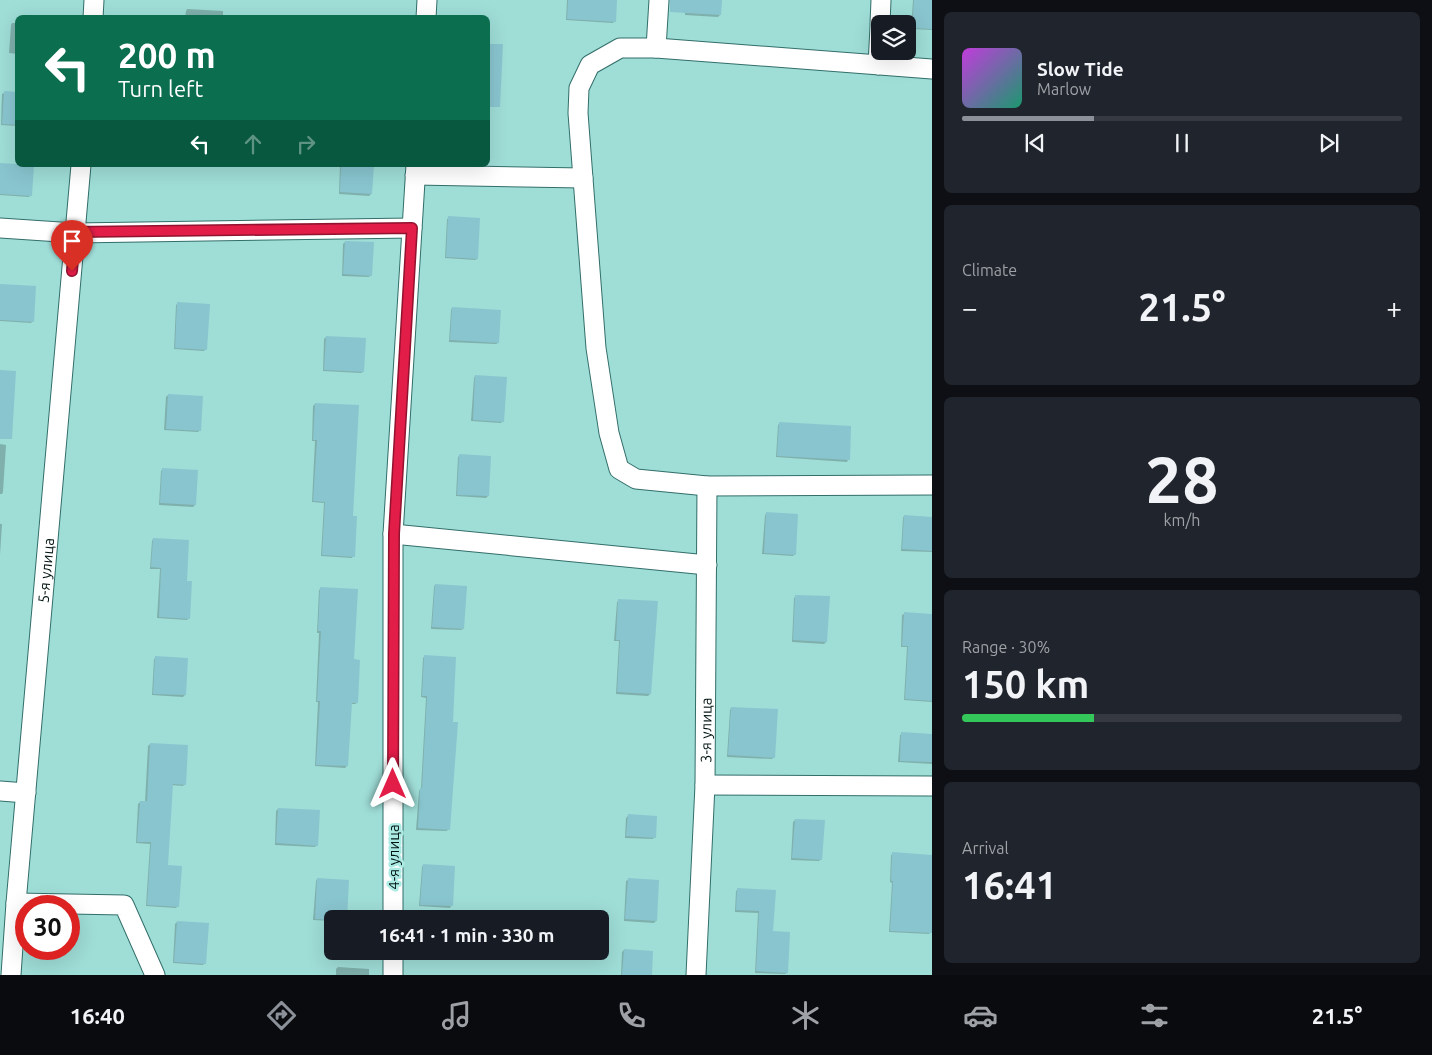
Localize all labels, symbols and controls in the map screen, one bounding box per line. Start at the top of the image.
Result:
map controls [871,15,916,60]
button: layers [871,15,916,60]
icon: left [35,35,100,100]
text: 200 m [118,35,216,75]
text: Slow Tide [1037,58,1124,80]
text: Turn left [118,76,203,101]
text: Marlow [1037,80,1091,98]
icon: previous [1021,129,1049,157]
icon: pause [1168,129,1196,157]
icon: next [1315,129,1343,157]
icon: left [186,130,214,158]
icon: ahead [239,130,267,158]
icon: right [292,130,320,158]
pin [51,220,93,271]
icon: arrive [58,227,86,255]
text: Climate [962,261,1017,279]
text: 21.5° [1138,286,1226,328]
text: − [962,292,978,323]
text: + [1386,292,1402,323]
text: 28 [1145,442,1219,515]
text: km/h [1164,511,1200,529]
street label: 5-я улица [34,537,57,604]
text: Range · 30% [962,638,1050,656]
text: 150 km [962,663,1089,705]
street label: 3-я улица [697,697,714,763]
position arrow [366,757,418,809]
street label: 4-я улица [385,824,402,890]
text: Arrival [962,839,1009,857]
text: 16:41 [962,864,1057,906]
speed limit sign: 30 [15,895,80,960]
text: 16:41 · 1 min · 330 m [379,924,554,946]
icon: directions [264,998,299,1033]
icon: music [439,998,474,1033]
icon: phone [614,998,649,1033]
icon: climate [788,998,823,1033]
icon: car [963,998,998,1033]
icon: filters [1137,998,1172,1033]
text: 16:40 [70,1003,125,1028]
text: 21.5° [1312,1003,1362,1028]

